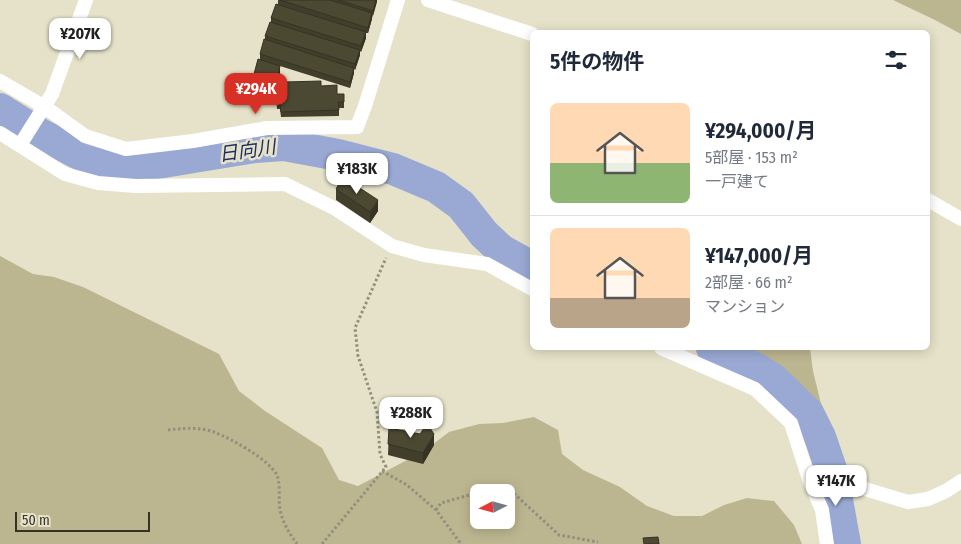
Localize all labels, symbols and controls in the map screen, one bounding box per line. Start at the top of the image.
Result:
pin: ¥207K [45,18,115,60]
text: ¥207K [60,24,100,43]
icon: filters [882,46,910,74]
text: 5件の物件 [550,49,644,75]
pin: ¥294K [221,72,291,115]
text: ¥294K [235,79,277,98]
text: ¥294,000/月 [705,118,816,144]
icon: home [590,123,650,183]
water label: 日向川 [217,135,279,166]
text: 5部屋 · 153 m² [705,148,798,167]
pin: ¥183K [322,152,392,195]
text: ¥183K [337,159,377,178]
text: 一戸建て [705,172,769,191]
text: ¥147,000/月 [705,243,813,269]
icon: home [590,248,650,308]
text: 2部屋 · 66 m² [705,273,793,292]
text: マンション [705,297,785,316]
pin: ¥288K [376,396,446,439]
text: ¥288K [390,403,432,422]
pin: ¥147K [801,464,871,507]
text: ¥147K [817,471,855,490]
north arrow [470,484,515,529]
map controls [470,484,515,529]
scale bar [15,509,150,532]
text: 50 m [22,512,50,529]

